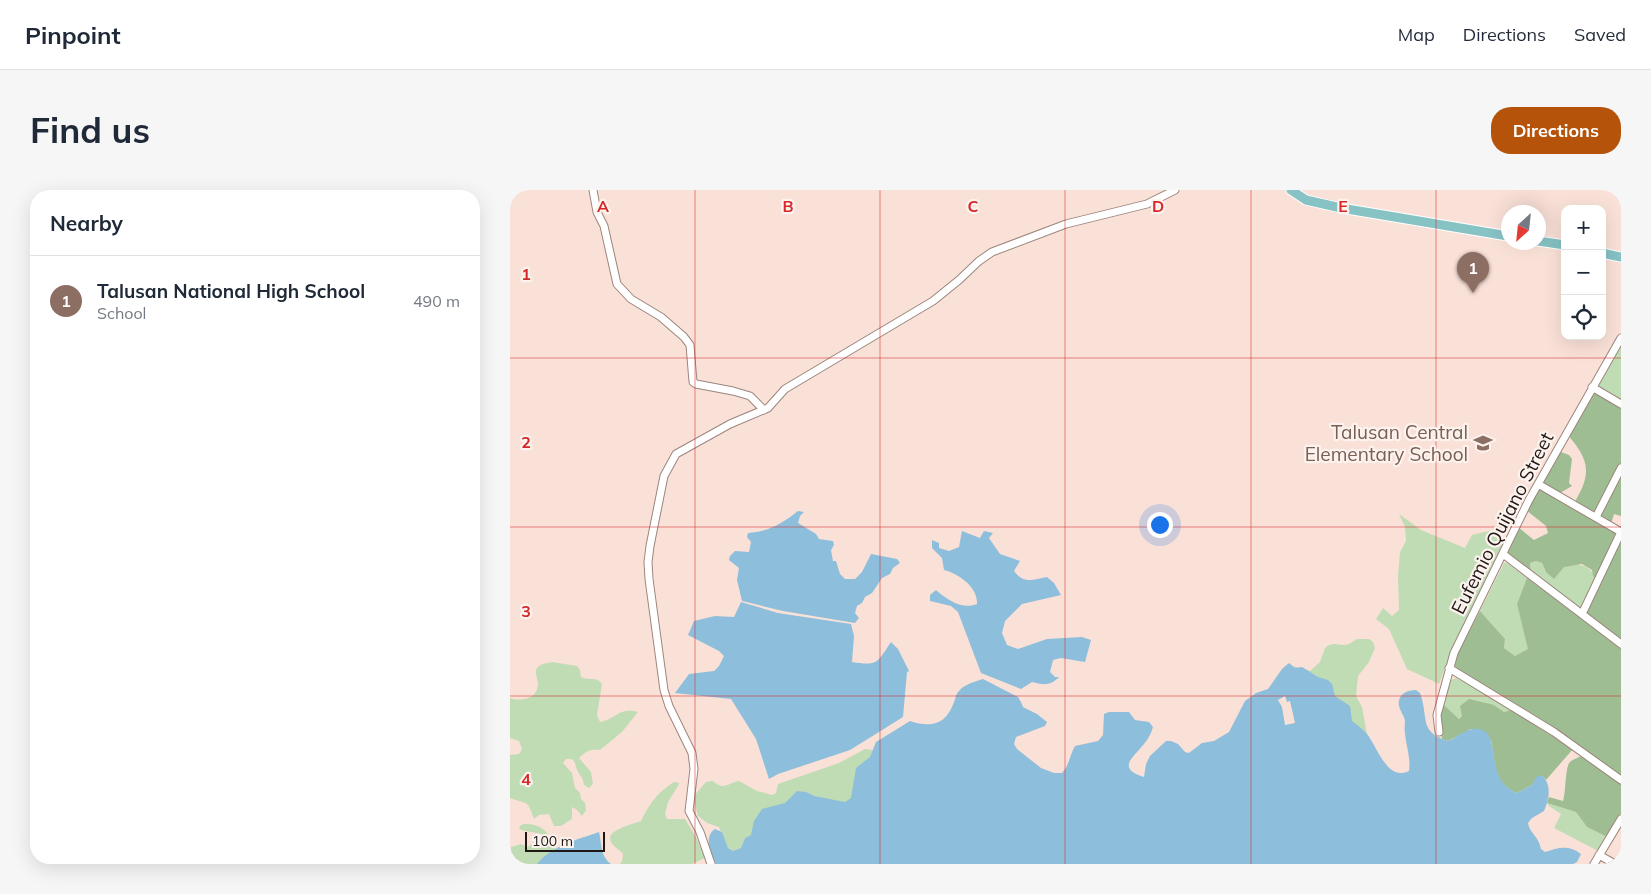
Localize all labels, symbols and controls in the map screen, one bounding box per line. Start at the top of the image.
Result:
text: Pinpoint [25,20,121,50]
text: Map [1398,23,1435,46]
text: Directions [1463,23,1546,46]
text: Saved [1574,23,1626,46]
button: Directions [1491,107,1621,154]
text: Find us [30,108,150,152]
text: A [597,196,609,216]
text: B [782,196,794,216]
text: C [968,196,979,216]
text: D [1152,196,1164,216]
text: E [1338,196,1348,216]
north arrow [1501,205,1546,250]
map controls [1561,205,1606,340]
button: + [1561,205,1606,250]
text: Nearby [50,210,123,236]
button: − [1561,250,1606,295]
pin: 1 [1457,252,1489,293]
text: 1 [521,264,531,284]
text: Talusan National High School [97,279,365,303]
text: 1 [61,291,71,311]
text: 490 m [413,291,460,311]
button: locate [1561,295,1606,340]
text: School [97,303,146,323]
place label: Talusan Central Elementary School [1305,420,1468,466]
street label: Eufemio Quijano Street [1446,428,1559,618]
text: 2 [521,432,531,452]
school or university icon: Talusan Central Elementary School [1472,432,1494,454]
your location [1147,512,1173,538]
text: 3 [521,601,531,621]
text: 4 [521,769,531,789]
scale bar [525,829,605,852]
text: 100 m [532,832,573,850]

